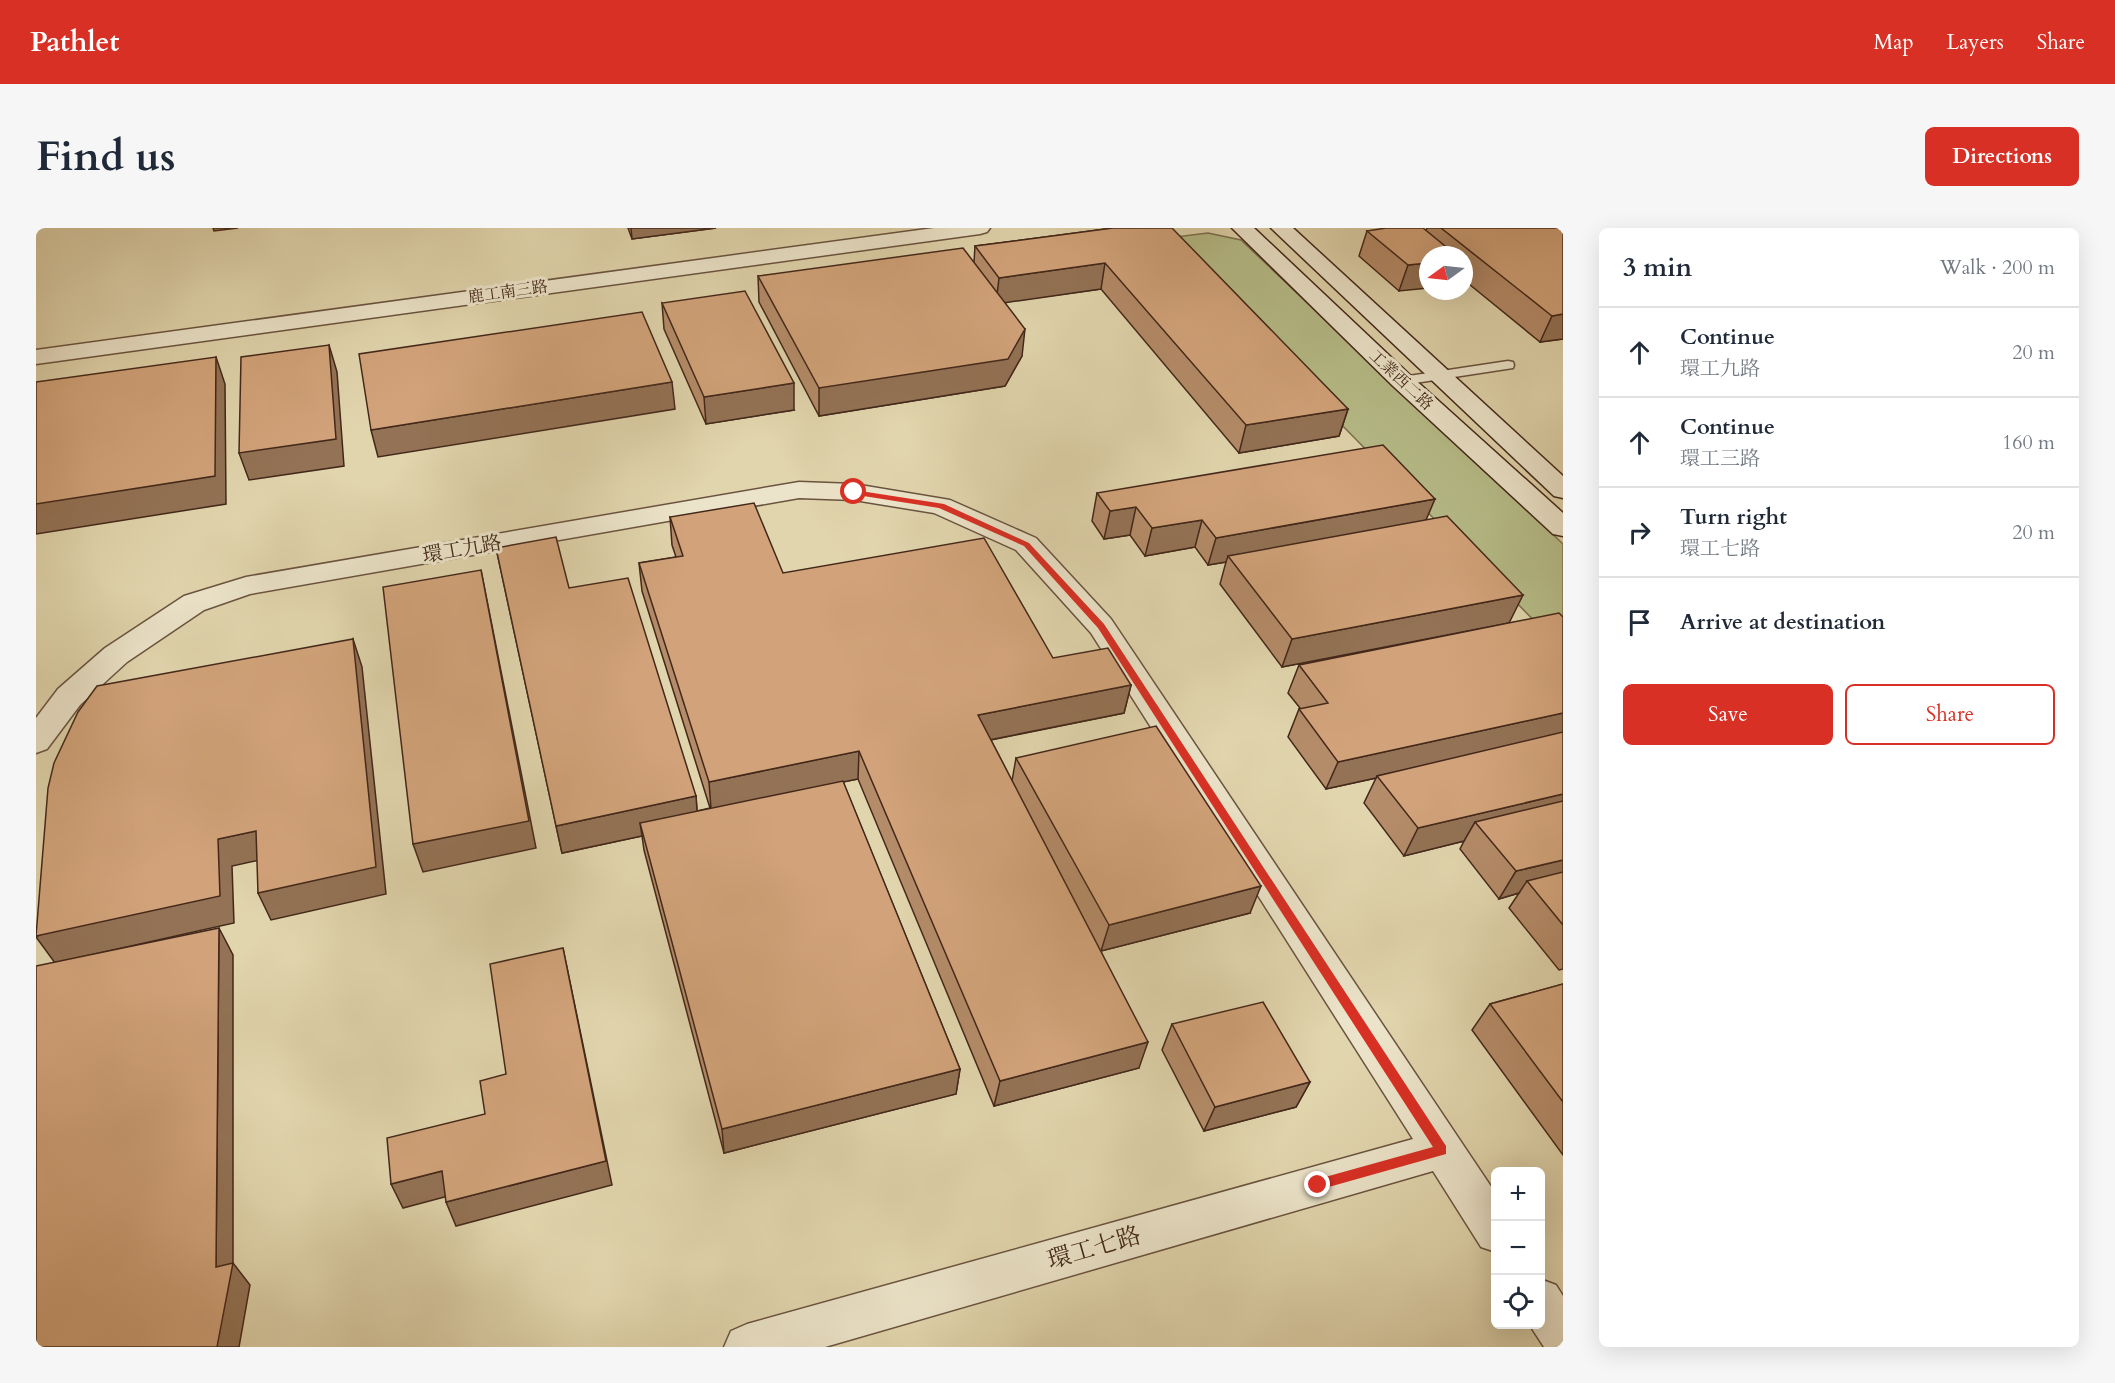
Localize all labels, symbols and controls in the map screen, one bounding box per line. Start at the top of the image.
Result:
text: Pathlet [30,23,119,61]
text: Map [1874,28,1914,57]
text: Layers [1947,28,2004,57]
text: Share [2037,28,2085,57]
button: Directions [1925,127,2079,186]
text: Find us [36,128,176,185]
north arrow [1419,246,1473,300]
text: 3 min [1623,250,1692,285]
text: Walk · 200 m [1940,254,2055,281]
street label: 鹿工南三路 [467,276,549,308]
text: Continue [1680,322,1775,352]
icon: ahead [1623,336,1656,369]
text: 20 m [2012,339,2055,366]
street label: 工業西二路 [1364,345,1438,415]
text: 環工九路 [1680,355,1760,382]
text: Continue [1680,412,1775,442]
icon: ahead [1623,426,1656,459]
text: 160 m [2002,429,2055,456]
text: 環工三路 [1680,445,1760,472]
route start [840,478,866,504]
text: Turn right [1680,502,1787,532]
icon: right [1623,516,1656,549]
text: 20 m [2012,519,2055,546]
street label: 環工九路 [420,529,504,569]
text: 環工七路 [1680,535,1760,562]
icon: arrive [1623,606,1656,639]
text: Arrive at destination [1680,607,1885,637]
button: Save [1623,684,1833,745]
button: Share [1845,684,2055,745]
map controls [1491,1167,1545,1329]
button: + [1491,1167,1545,1221]
route end [1304,1171,1330,1197]
street label: 環工七路 [1043,1219,1145,1277]
button: − [1491,1221,1545,1275]
button: locate [1491,1275,1545,1329]

